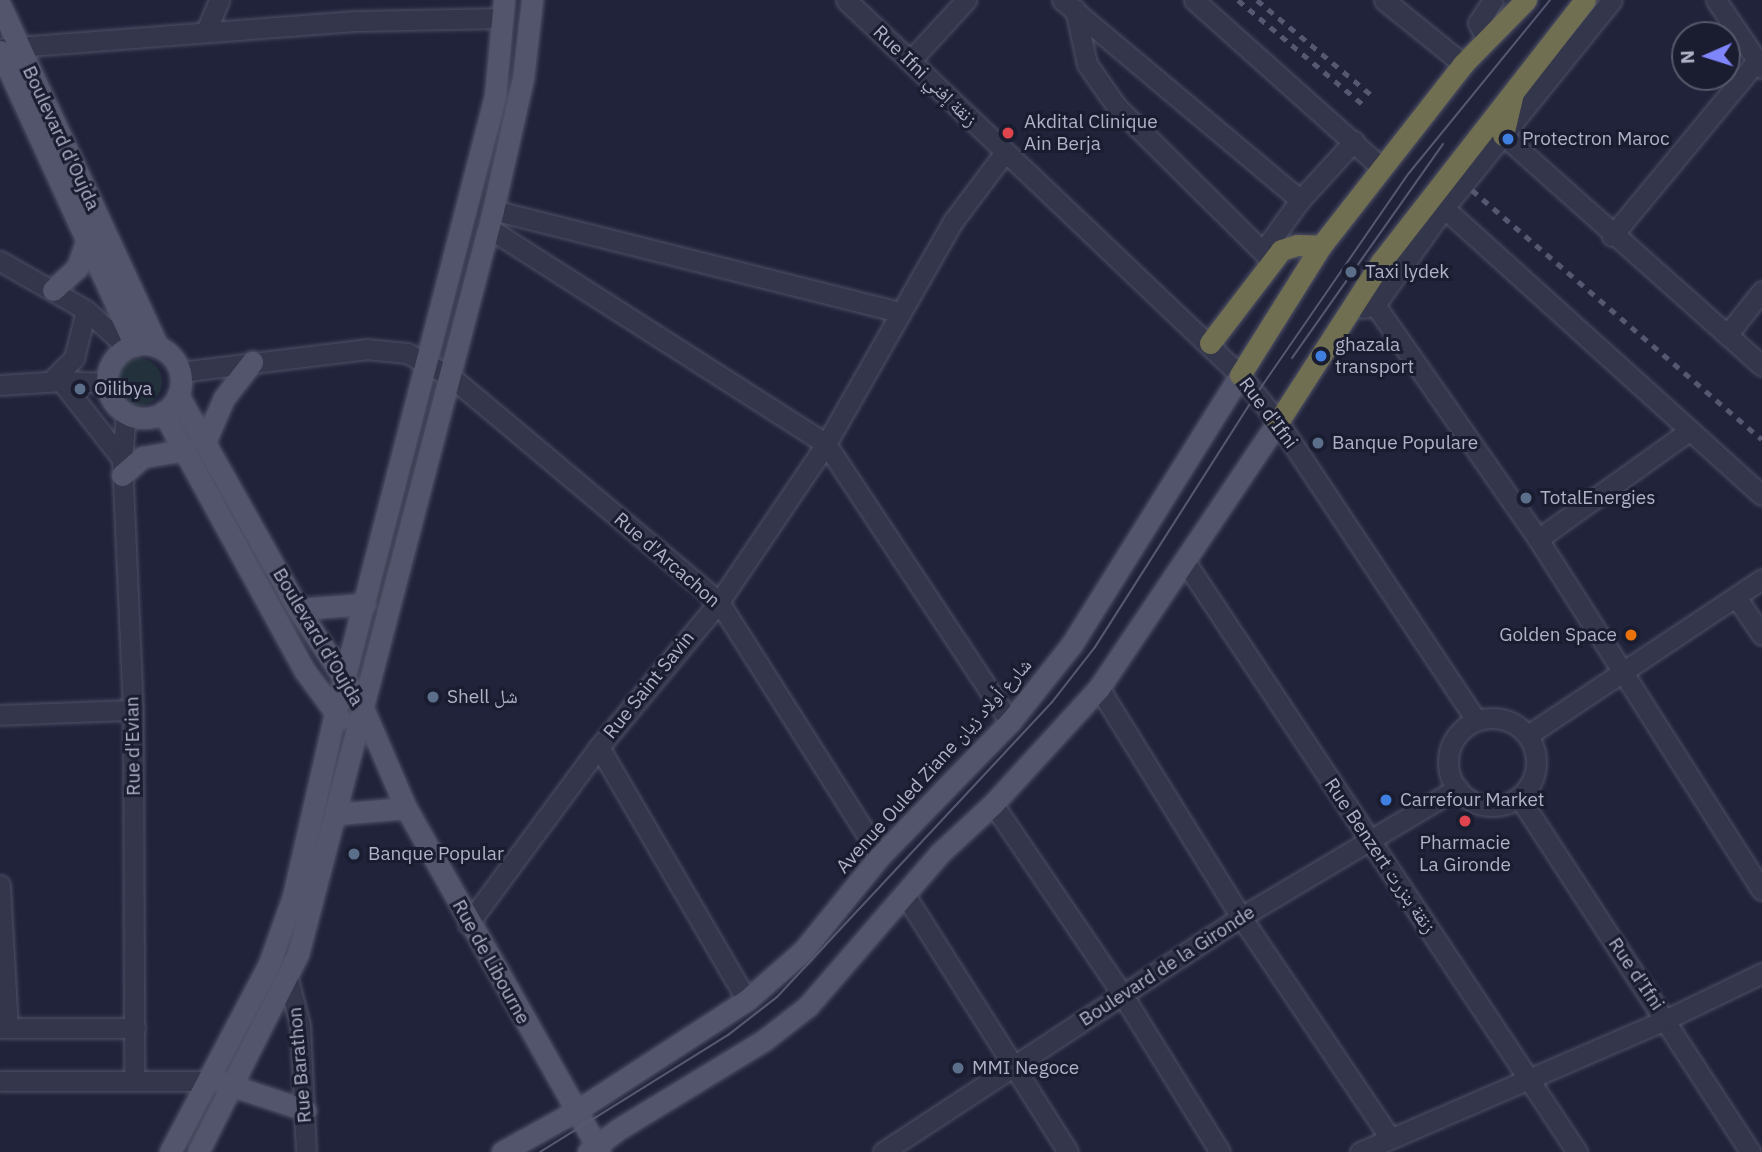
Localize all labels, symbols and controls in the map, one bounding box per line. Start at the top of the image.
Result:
street label: Rue Ifni زنقة إفني [868,21,982,131]
north arrow [1671,21,1741,91]
text: N [1675,50,1699,65]
street label: Boulevard d'Oujda [18,62,104,214]
place label: Akdital Clinique Ain Berja [1024,111,1158,155]
marker: Akdital Clinique Ain Berja [998,123,1018,143]
place label: Protectron Maroc [1522,128,1670,150]
marker: Protectron Maroc [1500,131,1516,147]
place label: Taxi lydek [1365,261,1449,283]
marker: Taxi lydek [1343,264,1359,280]
place label: ghazala transport [1335,334,1414,378]
marker: ghazala transport [1313,348,1329,364]
street label: Rue d'Ifni [1234,373,1302,453]
place label: Oilibya [94,378,152,400]
marker: Oilibya [72,381,88,397]
place label: Banque Populare [1332,432,1478,454]
marker: Banque Populare [1310,435,1326,451]
place label: TotalEnergies [1540,487,1656,509]
marker: TotalEnergies [1518,490,1534,506]
street label: Rue d'Arcachon [609,508,725,612]
street label: Boulevard d'Oujda [268,564,368,710]
place label: Golden Space [1499,624,1617,646]
street label: Rue Saint Savin [599,627,699,743]
marker: Golden Space [1623,627,1639,643]
street label: Avenue Ouled Ziane شارع أولاد زيان [832,654,1036,878]
place label: Shell شل [447,686,518,708]
marker: Shell شل [425,689,441,705]
street label: Rue d'Evian [121,696,145,796]
street label: Rue Benzert زنقة بنزرت [1320,774,1440,938]
place label: Carrefour Market [1400,789,1545,811]
marker: Carrefour Market [1378,792,1394,808]
marker: Pharmacie La Gironde [1457,813,1473,829]
place label: Pharmacie La Gironde [1419,832,1511,876]
place label: Banque Popular [368,843,504,865]
marker: Banque Popular [346,846,362,862]
street label: Rue de Libourne [447,896,535,1028]
street label: Boulevard de la Gironde [1075,901,1259,1031]
street label: Rue d'Ifni [1603,933,1669,1015]
street label: Rue Barathon [284,1006,316,1124]
place label: MMI Negoce [972,1057,1079,1079]
marker: MMI Negoce [950,1060,966,1076]

